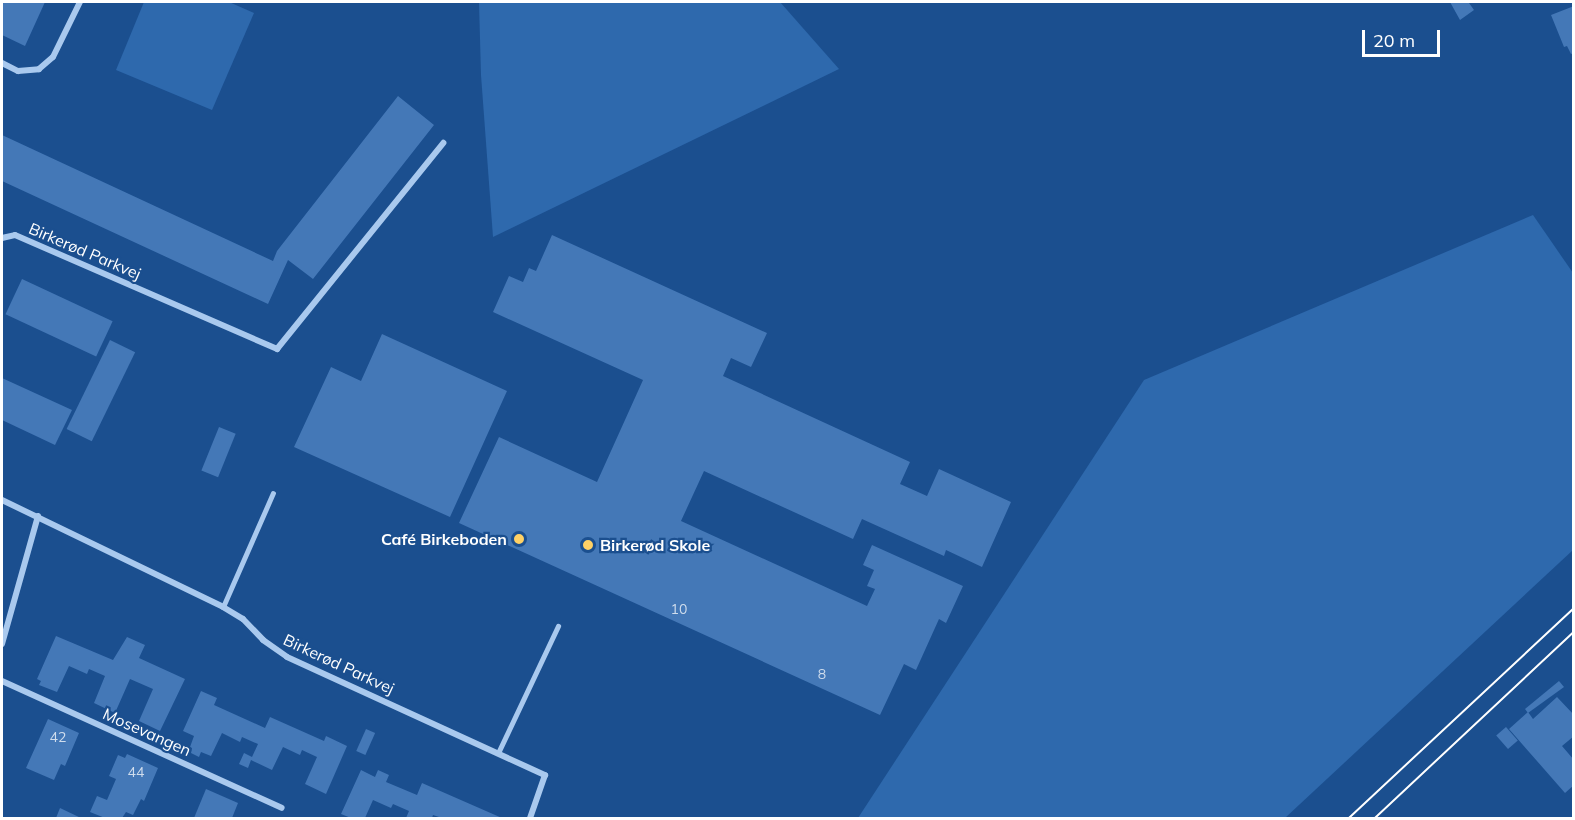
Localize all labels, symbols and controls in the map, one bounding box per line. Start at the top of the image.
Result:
scale bar [1365,18,1443,56]
text: 20 m [1373,29,1415,52]
street label: Birkerød Parkvej [26,219,144,283]
place label: Café Birkeboden [381,529,507,549]
marker: Café Birkeboden [512,532,526,546]
place label: Birkerød Skole [600,535,710,555]
marker: Birkerød Skole [581,538,595,552]
house number: 10 [671,601,687,617]
street label: Birkerød Parkvej [280,630,398,698]
house number: 8 [818,666,826,682]
street label: Mosevangen [100,704,194,760]
house number: 42 [50,729,66,745]
house number: 44 [128,764,144,780]

